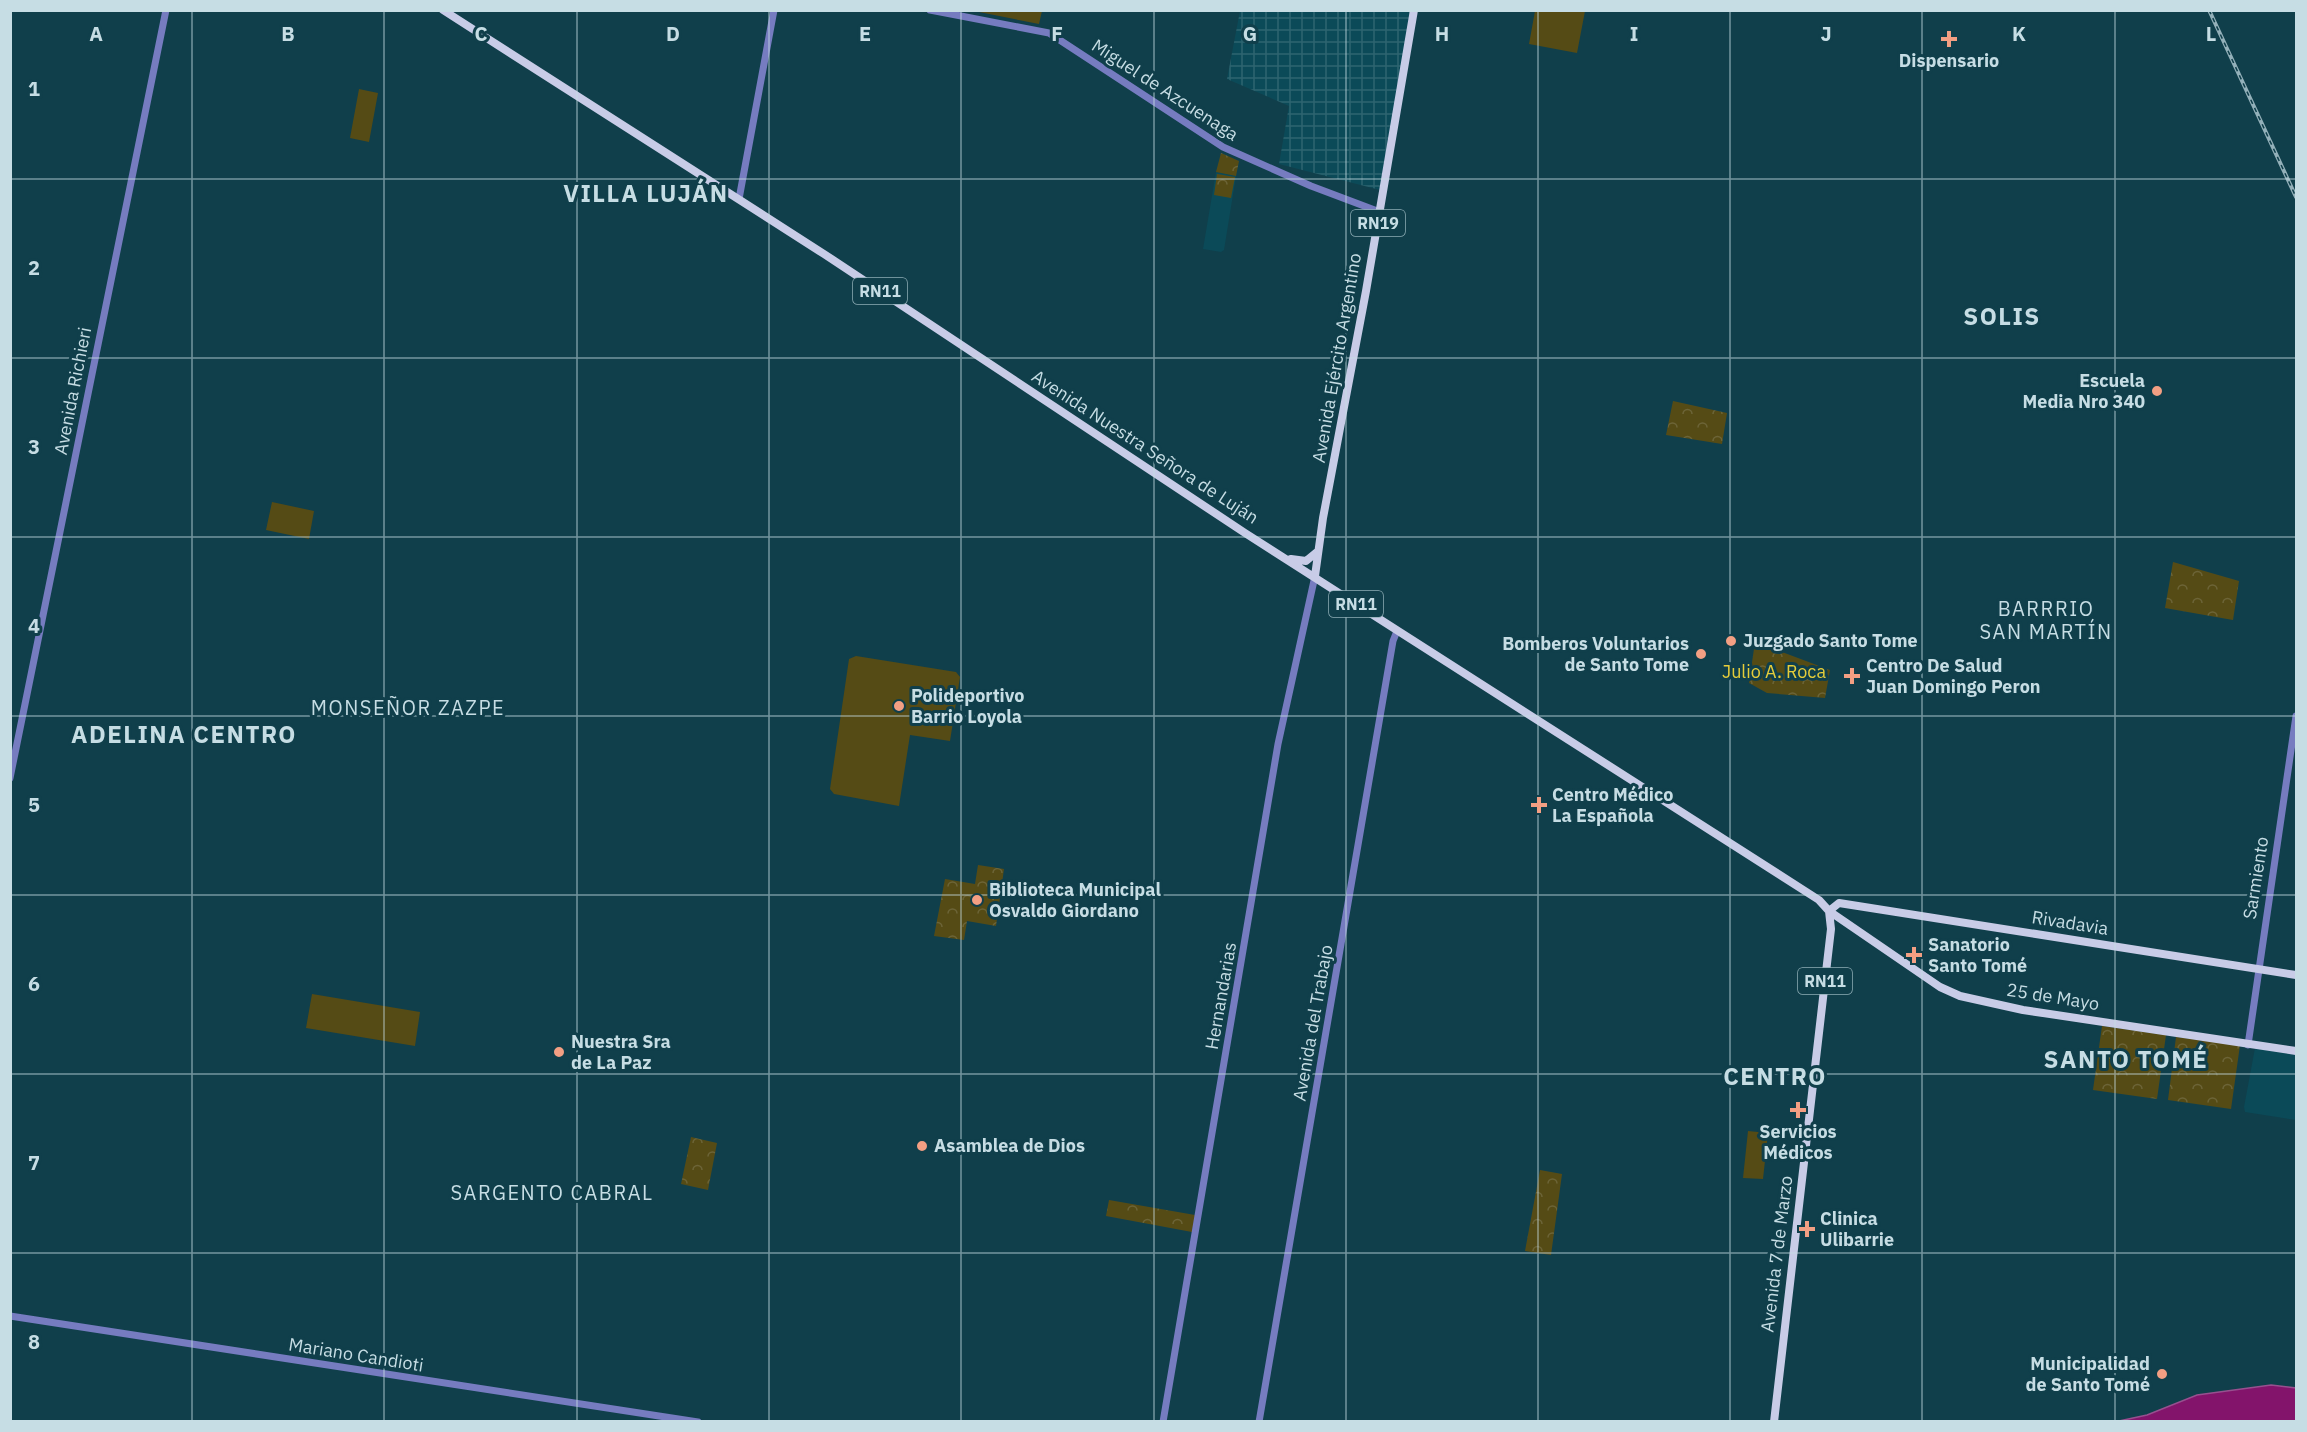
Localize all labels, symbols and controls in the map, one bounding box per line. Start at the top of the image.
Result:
text: A [89,20,103,47]
text: B [281,20,295,47]
text: C [474,20,488,47]
text: D [666,20,680,47]
text: E [859,20,871,47]
text: F [1051,20,1063,47]
text: G [1243,20,1257,47]
text: H [1435,20,1449,47]
text: I [1630,20,1638,47]
text: J [1820,20,1832,47]
text: K [2012,20,2026,47]
text: L [2206,20,2216,47]
marker: Dispensario [1940,30,1958,48]
street label: Miguel de Azcuenaga [1088,34,1243,146]
place label: Dispensario [1899,49,1999,72]
text: 1 [28,75,40,102]
district label: VILLA LUJÁN [563,177,729,209]
road number: RN19 [1351,210,1405,236]
street label: Avenida Ejército Argentino [1307,251,1366,465]
text: 2 [28,254,40,281]
road number: RN11 [853,278,907,304]
district label: SOLIS [1963,300,2041,332]
street label: Avenida Richieri [49,325,96,457]
street label: Avenida Nuestra Señora de Luján [1027,365,1263,529]
place label: Escuela Media Nro 340 [2023,369,2145,413]
marker: Escuela Media Nro 340 [2150,384,2164,398]
text: 3 [28,433,40,460]
road number: RN11 [1329,591,1383,617]
district label: BARRRIO SAN MARTÍN [1979,595,2113,645]
text: 4 [28,612,40,639]
place label: Juzgado Santo Tome [1743,629,1918,652]
place label: Bomberos Voluntarios de Santo Tome [1502,632,1689,676]
marker: Juzgado Santo Tome [1724,634,1738,648]
marker: Bomberos Voluntarios de Santo Tome [1694,647,1708,661]
place label: Centro De Salud Juan Domingo Peron [1866,654,2041,698]
park label: Julio A. Roca [1722,660,1826,683]
marker: Centro De Salud Juan Domingo Peron [1843,667,1861,685]
place label: Polideportivo Barrio Loyola [911,684,1024,728]
district label: MONSEÑOR ZAZPE [311,694,505,721]
marker: Polideportivo Barrio Loyola [892,699,906,713]
district label: ADELINA CENTRO [71,718,297,750]
place label: Centro Médico La Española [1552,783,1673,827]
text: 5 [28,791,40,818]
marker: Centro Médico La Española [1530,796,1548,814]
street label: Sarmiento [2238,835,2273,921]
place label: Biblioteca Municipal Osvaldo Giordano [989,878,1161,922]
marker: Biblioteca Municipal Osvaldo Giordano [970,893,984,907]
street label: Rivadavia [2030,905,2110,940]
place label: Sanatorio Santo Tomé [1928,933,2027,977]
street label: Hernandarias [1200,940,1241,1051]
street label: Avenida del Trabajo [1287,943,1338,1103]
marker: Sanatorio Santo Tomé [1905,946,1923,964]
road number: RN11 [1798,968,1852,994]
text: 6 [28,970,40,997]
street label: 25 de Mayo [2005,978,2101,1015]
place label: Nuestra Sra de La Paz [571,1030,671,1074]
district label: SANTO TOMÉ [2044,1043,2208,1075]
marker: Nuestra Sra de La Paz [552,1045,566,1059]
district label: CENTRO [1723,1060,1827,1092]
marker: Servicios Médicos [1789,1101,1807,1119]
place label: Servicios Médicos [1759,1120,1837,1164]
place label: Asamblea de Dios [934,1134,1085,1157]
marker: Asamblea de Dios [915,1139,929,1153]
text: 7 [28,1149,40,1176]
street label: Avenida 7 de Marzo [1755,1174,1798,1334]
district label: SARGENTO CABRAL [450,1179,654,1206]
place label: Clinica Ulibarrie [1820,1207,1894,1251]
marker: Clinica Ulibarrie [1798,1220,1816,1238]
text: 8 [28,1328,40,1355]
street label: Mariano Candioti [287,1332,425,1377]
place label: Municipalidad de Santo Tomé [2026,1352,2150,1396]
marker: Municipalidad de Santo Tomé [2155,1367,2169,1381]

